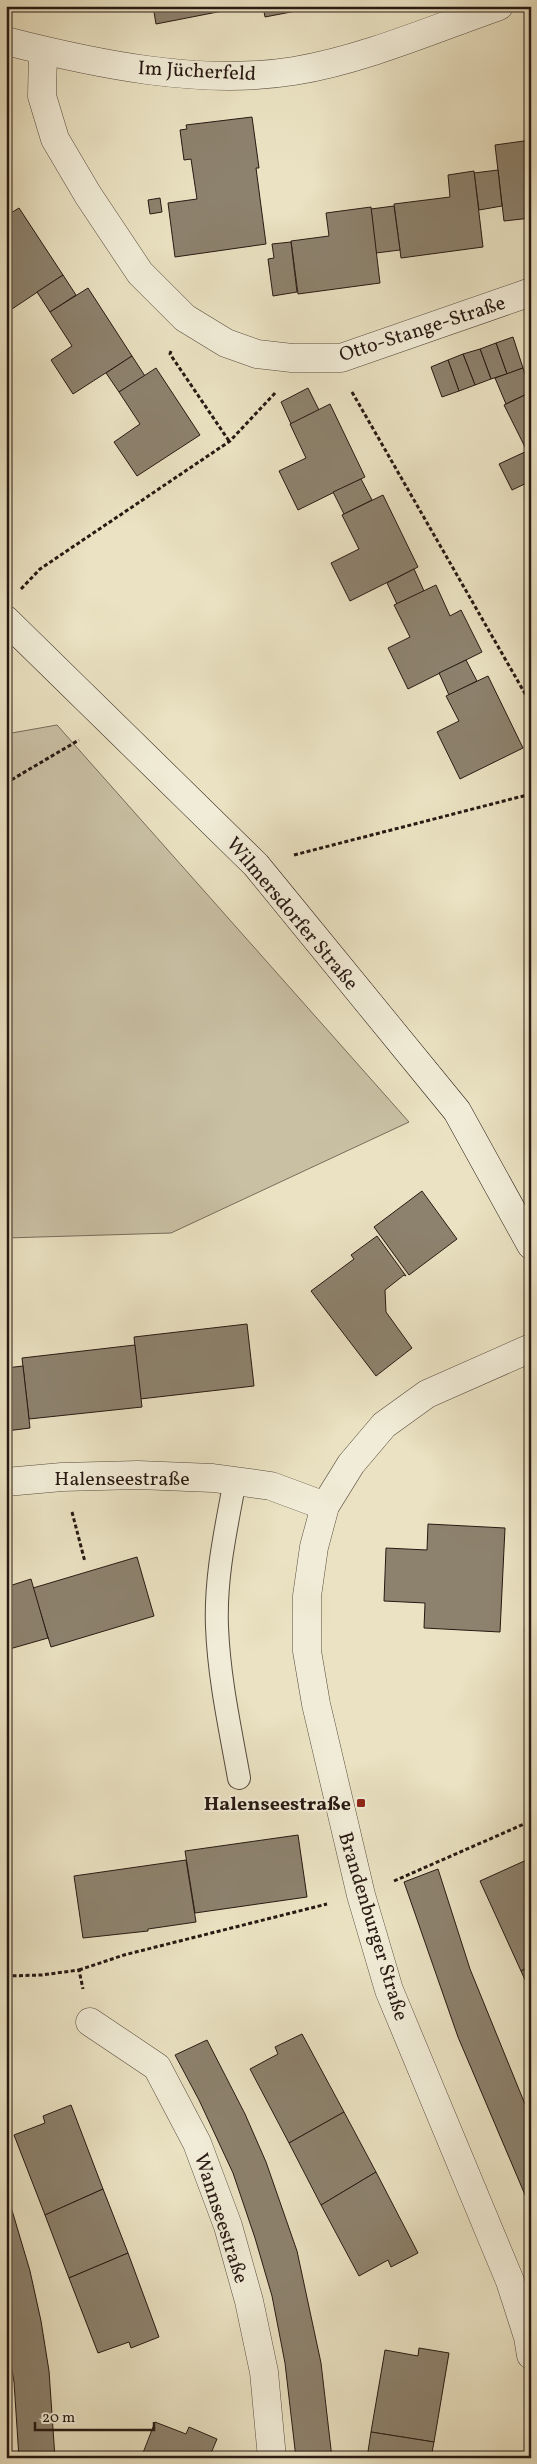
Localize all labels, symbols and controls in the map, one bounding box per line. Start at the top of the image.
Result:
street label: Im Jücherfeld [137,55,257,89]
street label: Otto-Stange-Straße [336,290,509,370]
street label: Wilmersdorfer Straße [219,832,364,997]
street label: Halenseestraße [54,1466,190,1494]
place label: Halenseestraße [204,1791,351,1819]
marker: Halenseestraße [355,1797,367,1809]
street label: Brandenburger Straße [330,1829,414,2024]
street label: Wannseestraße [186,2150,254,2287]
scale bar [35,2399,154,2431]
text: 20 m [42,2408,75,2429]

